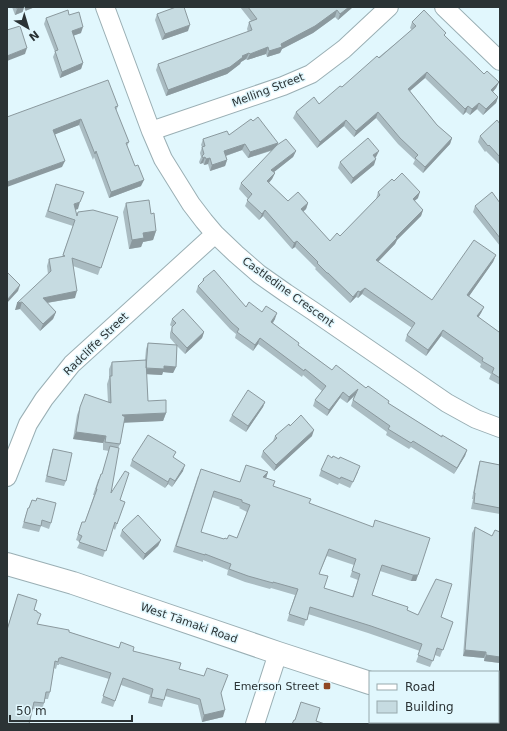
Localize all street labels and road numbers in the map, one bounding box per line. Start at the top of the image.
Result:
street label: Melling Street [230,70,307,110]
street label: Castledine Crescent [240,254,337,330]
street label: Radcliffe Street [61,309,131,378]
street label: West Tāmaki Road [139,600,239,646]

